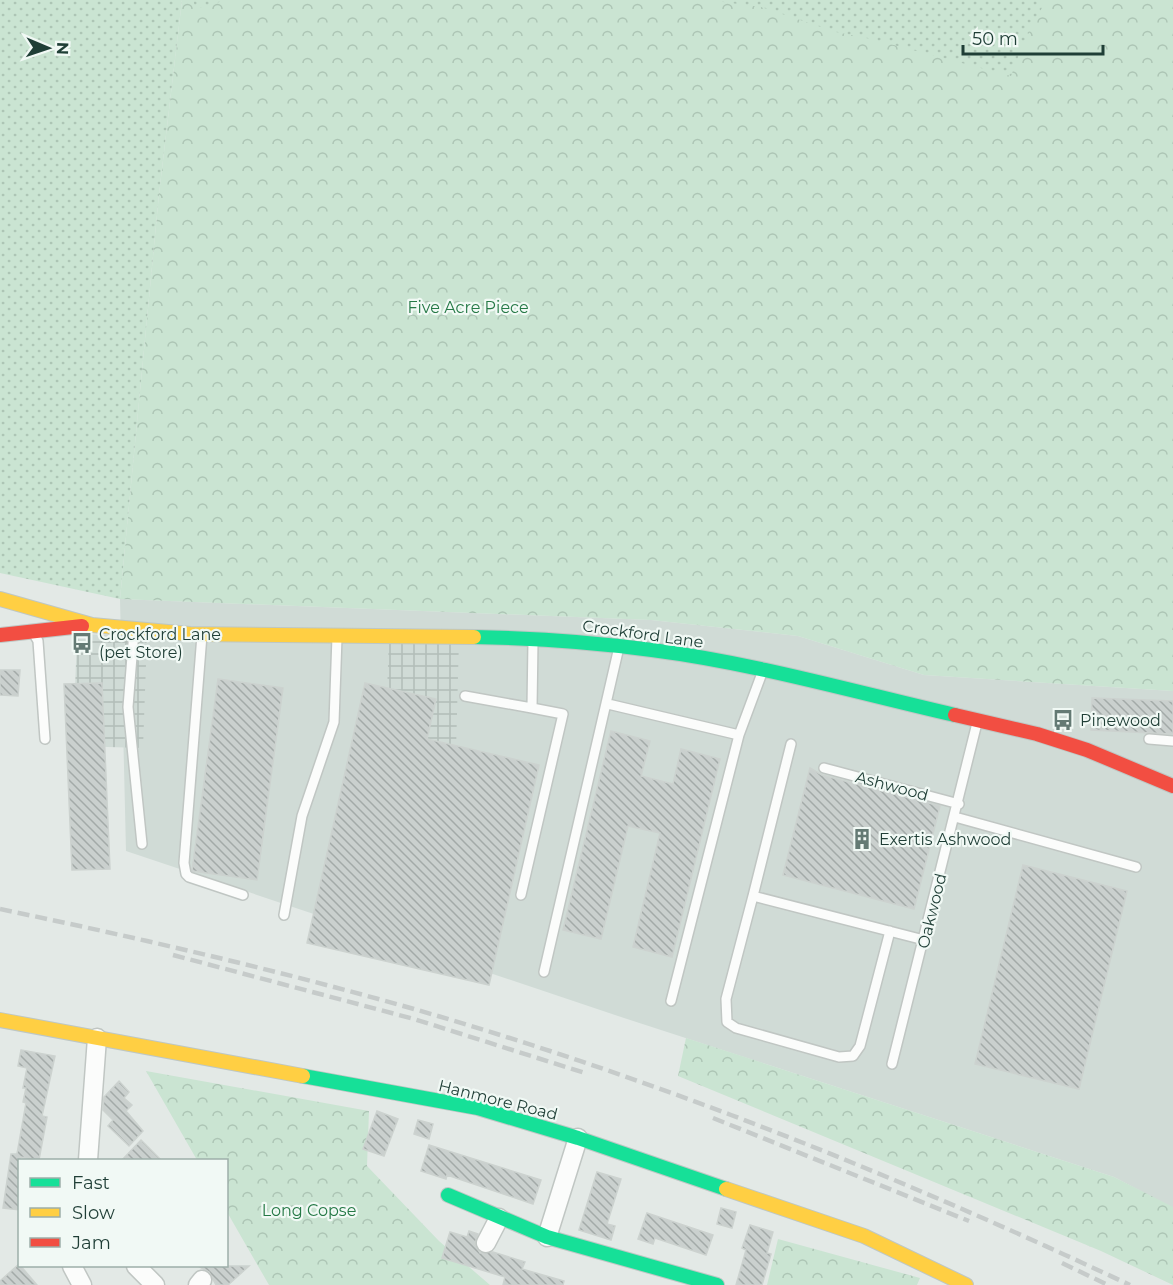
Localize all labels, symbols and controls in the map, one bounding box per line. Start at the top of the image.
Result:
north arrow [18,18,78,78]
scale bar [963,18,1102,56]
text: 50 m [972,28,1018,50]
text: N [53,42,72,55]
park label: Five Acre Piece [407,298,529,317]
street label: Crockford Lane [581,616,705,652]
place label: Crockford Lane (pet Store) [99,625,221,662]
bus stop icon: Crockford Lane (pet Store) [70,631,94,655]
bus stop icon: Pinewood [1051,708,1075,732]
place label: Pinewood [1080,711,1161,730]
street label: Ashwood [854,767,930,805]
building icon: Exertis Ashwood [850,827,874,851]
place label: Exertis Ashwood [879,830,1011,849]
street label: Oakwood [914,871,950,951]
street label: Hanmore Road [436,1076,560,1124]
legend [18,1159,228,1267]
text: Fast [72,1172,110,1194]
park label: Long Copse [262,1201,356,1220]
text: Slow [72,1202,115,1224]
text: Jam [71,1232,111,1254]

